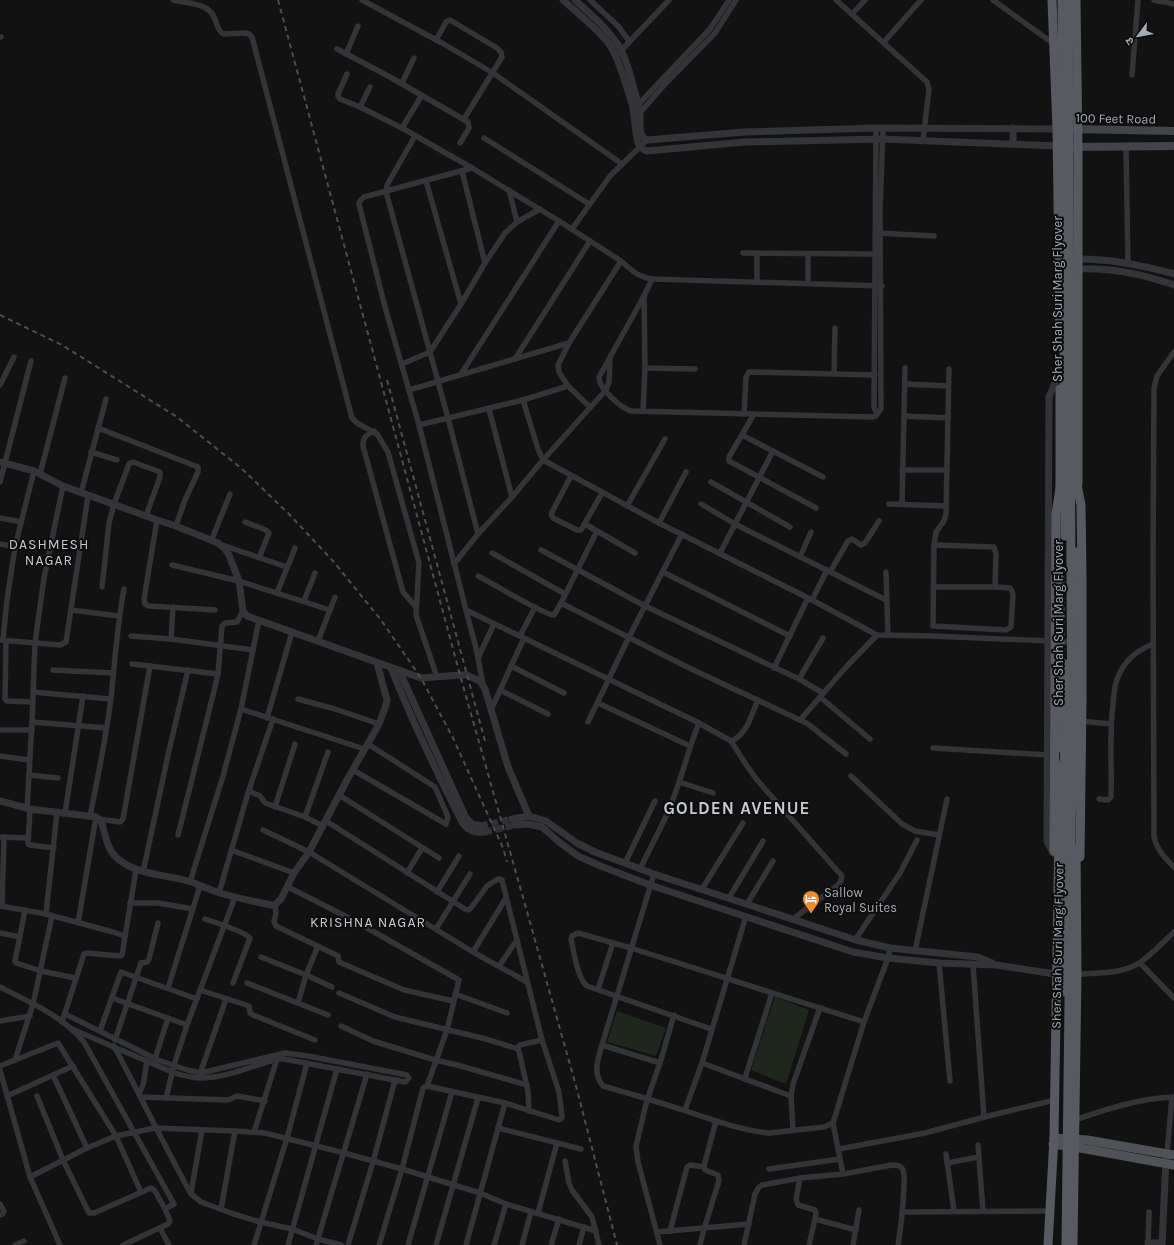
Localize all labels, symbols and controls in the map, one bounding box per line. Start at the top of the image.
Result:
north arrow [1118,16,1158,56]
text: उ [1122,34,1137,47]
street label: 100 Feet Road [1076,110,1156,127]
street label: Sher Shah Suri Marg Flyover [1050,216,1065,382]
district label: DASHMESH NAGAR [9,536,89,569]
street label: Sher Shah Suri Marg Flyover [1051,540,1066,706]
district label: GOLDEN AVENUE [664,798,810,818]
street label: Sher Shah Suri Marg Flyover [1049,863,1066,1029]
place label: Sallow Royal Suites [824,885,897,915]
hotel icon: Sallow Royal Suites [801,889,821,914]
district label: KRISHNA NAGAR [310,914,426,931]

